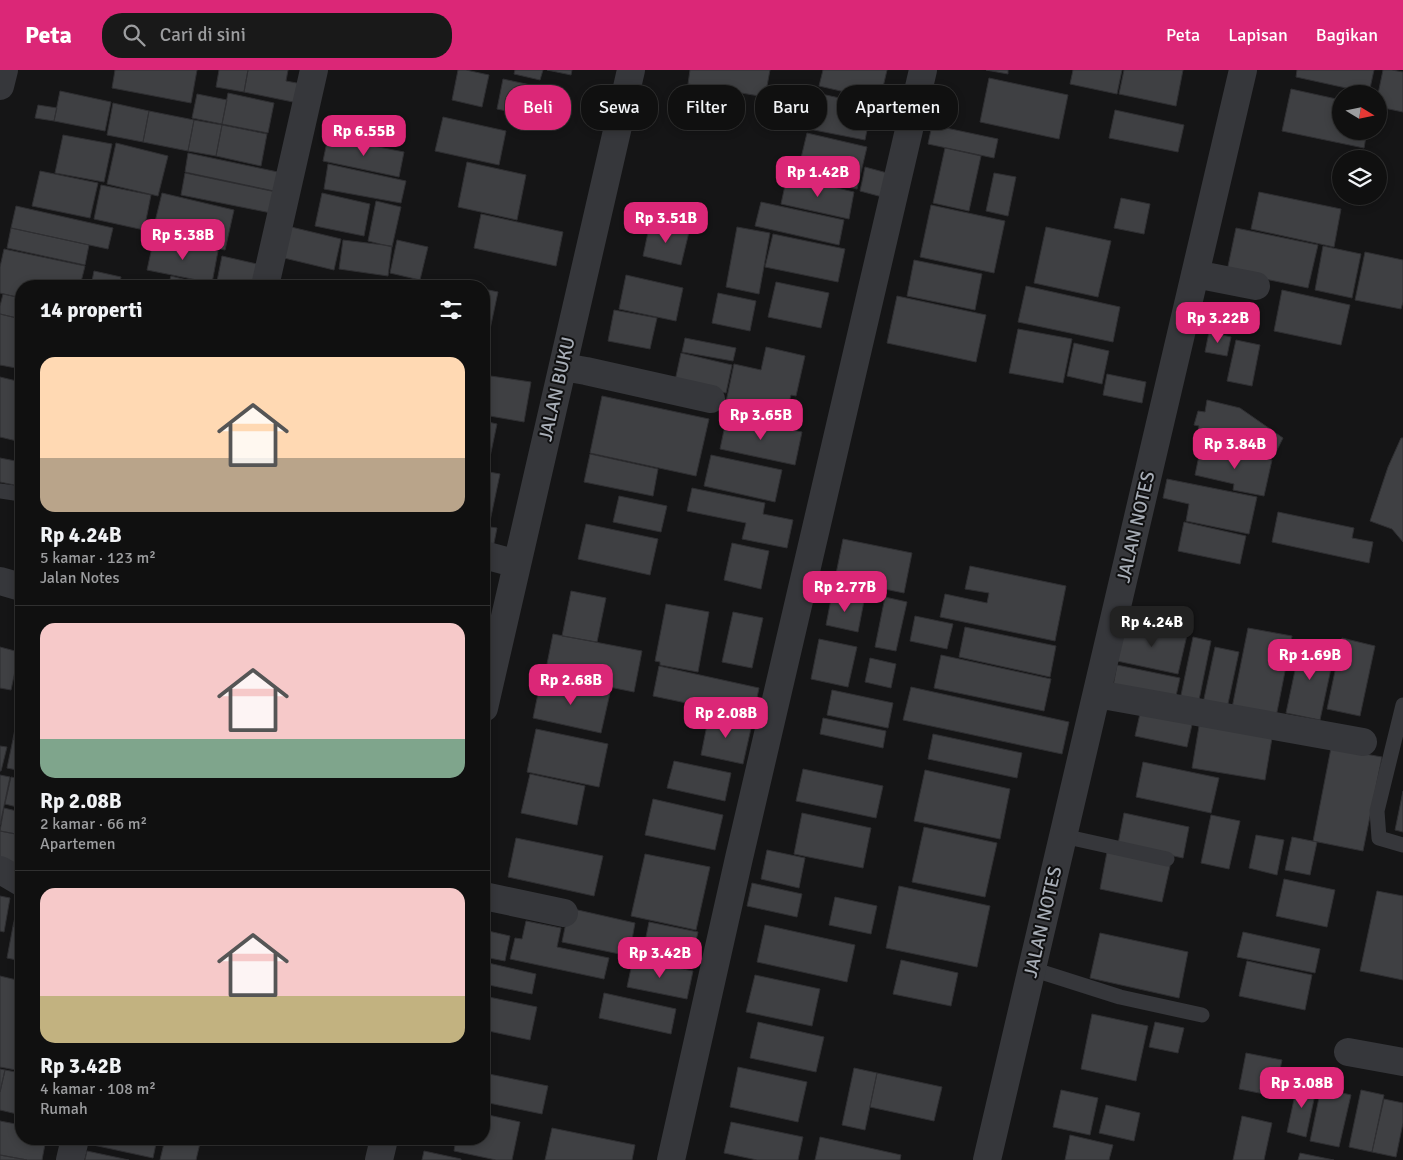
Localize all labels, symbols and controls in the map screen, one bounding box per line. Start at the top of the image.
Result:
search box [102,13,452,58]
text: Peta [25,20,72,50]
icon: search [120,21,148,49]
text: Cari di sini [160,23,246,47]
text: Peta [1166,24,1200,46]
text: Lapisan [1228,24,1288,46]
text: Bagikan [1316,24,1378,46]
chip: Beli [505,85,571,130]
chip: Sewa [581,85,658,130]
chip: Filter [668,85,745,130]
chip: Baru [755,85,827,130]
chip: Apartemen [837,85,958,130]
north arrow [1332,85,1388,140]
map controls [1332,85,1387,205]
pin: Rp 6.55B [312,114,416,157]
text: Rp 6.55B [333,121,395,141]
button: layers [1332,150,1387,205]
pin: Rp 1.42B [766,156,870,198]
text: Rp 1.42B [787,162,849,182]
pin: Rp 3.51B [614,202,718,244]
text: Rp 3.51B [635,208,697,228]
pin: Rp 5.38B [131,218,235,261]
text: Rp 5.38B [152,225,214,245]
icon: filters [437,296,465,324]
text: 14 properti [40,297,143,323]
pin: Rp 3.22B [1166,302,1270,344]
text: Rp 3.22B [1187,308,1249,328]
street label: JALAN BUKU [533,334,581,444]
icon: home [208,390,298,480]
pin: Rp 3.65B [709,398,813,441]
text: Rp 3.65B [730,405,792,425]
pin: Rp 3.84B [1183,428,1287,470]
text: Rp 3.84B [1204,434,1266,454]
street label: JALAN NOTES [1112,469,1160,585]
text: Rp 4.24B [40,522,122,548]
text: 5 kamar · 123 m² [40,548,156,568]
text: Jalan Notes [40,568,119,588]
pin: Rp 2.77B [793,570,897,613]
text: Rp 2.77B [814,577,876,597]
pin: Rp 4.24B [1100,606,1204,648]
text: Rp 4.24B [1121,612,1183,632]
pin: Rp 1.69B [1258,638,1362,681]
text: Rp 1.69B [1279,645,1341,665]
icon: home [208,655,298,745]
pin: Rp 2.68B [519,664,623,706]
text: Rp 2.68B [540,670,602,690]
pin: Rp 2.08B [674,696,778,739]
text: Rp 2.08B [695,703,757,723]
text: Rp 2.08B [40,788,122,814]
text: 2 kamar · 66 m² [40,814,147,834]
text: Apartemen [40,834,116,854]
street label: JALAN NOTES [1019,864,1067,980]
icon: home [208,920,298,1010]
pin: Rp 3.42B [608,936,712,979]
text: Rp 3.42B [629,943,691,963]
text: Rp 3.42B [40,1053,122,1079]
pin: Rp 3.08B [1250,1066,1354,1109]
text: Rp 3.08B [1271,1073,1333,1093]
text: 4 kamar · 108 m² [40,1079,156,1099]
text: Rumah [40,1099,88,1119]

